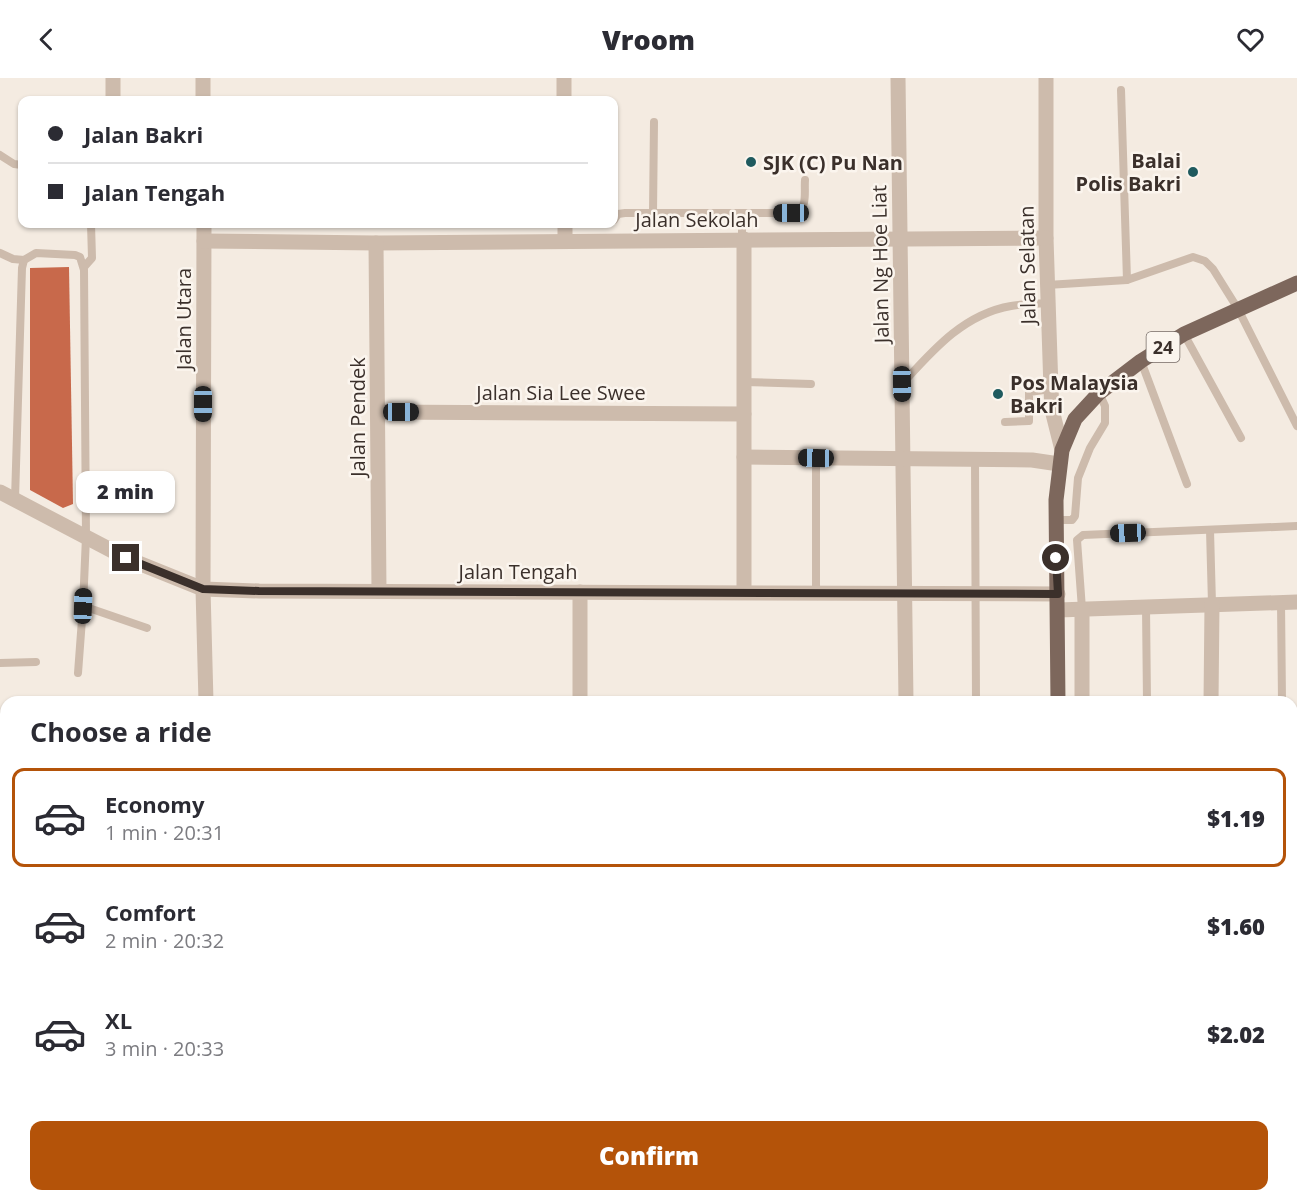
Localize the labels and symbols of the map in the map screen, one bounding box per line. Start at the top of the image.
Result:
place label: Balai Polis Bakri [1076,147,1181,197]
place label: SJK (C) Pu Nan [763,149,903,176]
marker: SJK (C) Pu Nan [744,155,758,169]
marker: Balai Polis Bakri [1186,165,1200,179]
street label: Jalan Ng Hoe Liat [865,185,895,345]
car [773,204,809,222]
street label: Jalan Selatan [1012,205,1042,327]
street label: Jalan Sekolah [633,206,759,233]
street label: Jalan Utara [170,268,197,372]
road number: 24 [1146,332,1180,362]
street label: Jalan Pendek [344,357,371,479]
car [893,366,911,402]
place label: Pos Malaysia Bakri [1010,369,1139,419]
street label: Jalan Sia Lee Swee [474,379,646,406]
car [194,386,212,422]
marker: Pos Malaysia Bakri [991,387,1005,401]
car [383,403,419,421]
car [798,449,834,467]
callout: 2 min [76,471,176,513]
car [1110,523,1146,543]
route end [112,544,139,571]
route start [1042,544,1069,571]
street label: Jalan Tengah [457,558,577,585]
car [73,588,93,624]

